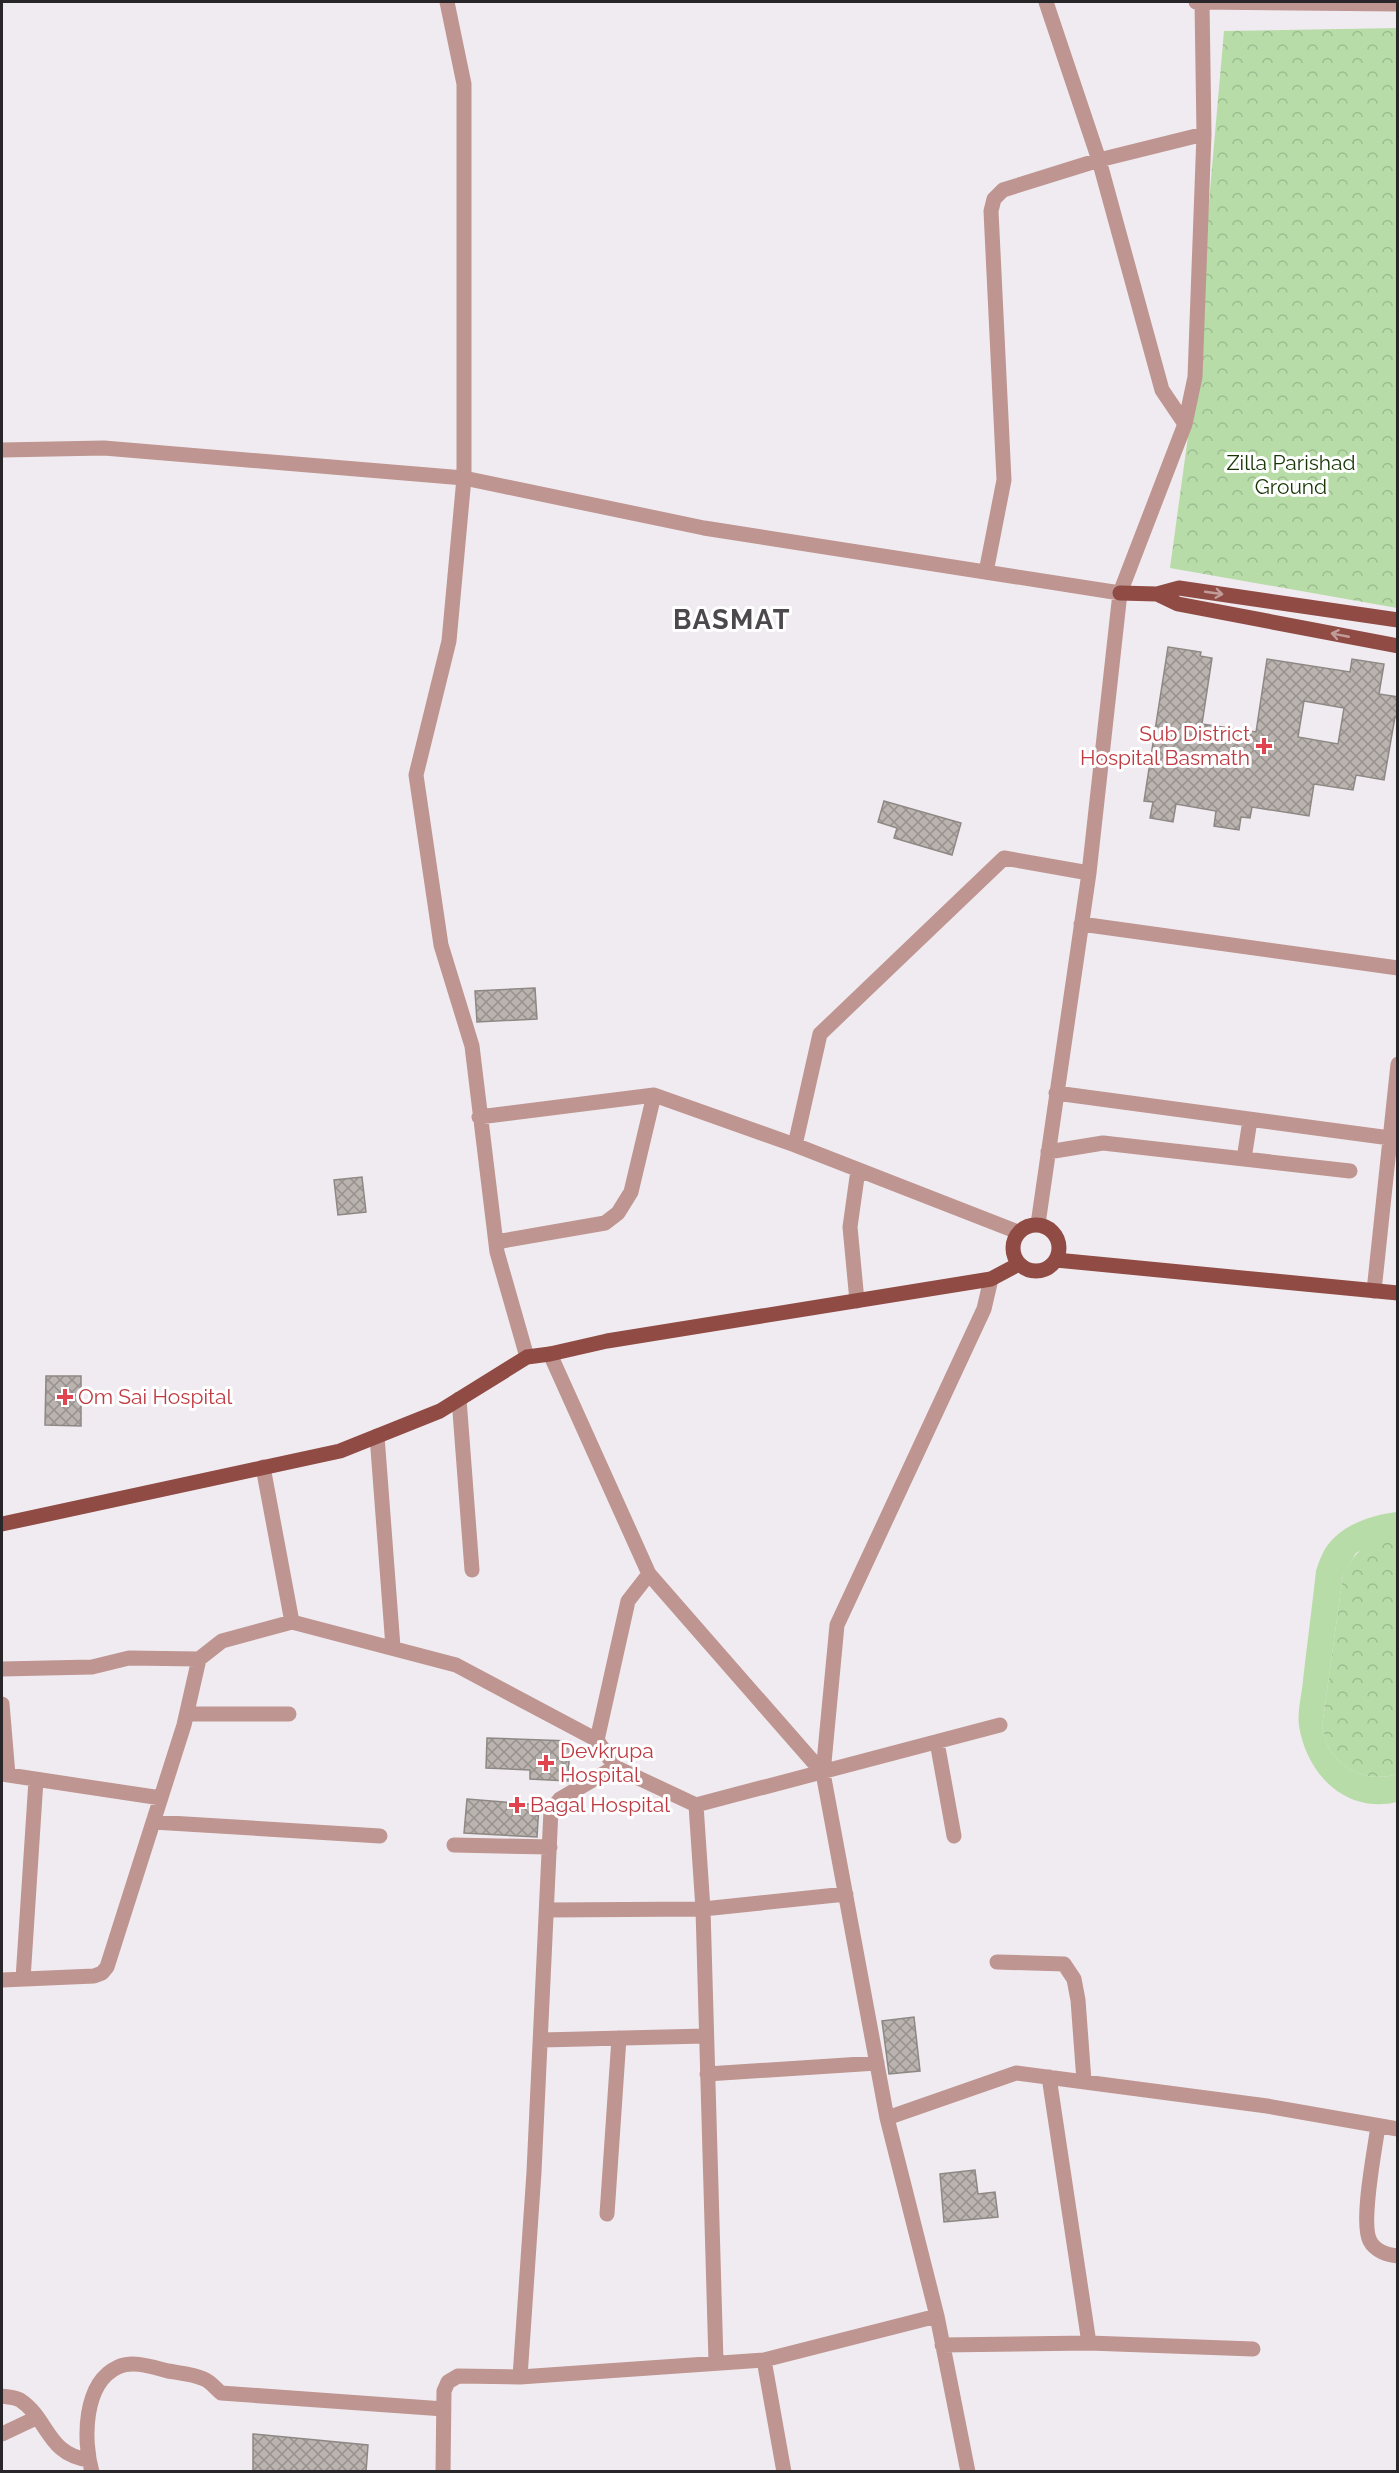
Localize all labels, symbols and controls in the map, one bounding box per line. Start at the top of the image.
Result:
park label: Zilla Parishad Ground [1226,450,1356,499]
one-way arrow [1204,587,1224,598]
district label: BASMAT [673,604,791,635]
one-way arrow [1331,629,1350,640]
place label: Sub District Hospital Basmath [1080,721,1250,770]
marker: Sub District Hospital Basmath [1255,737,1273,755]
place label: Om Sai Hospital [78,1384,232,1409]
marker: Om Sai Hospital [56,1388,74,1406]
place label: Devkrupa Hospital [560,1738,654,1787]
marker: Devkrupa Hospital [537,1754,555,1772]
place label: Bagal Hospital [530,1792,670,1817]
marker: Bagal Hospital [508,1796,526,1814]

